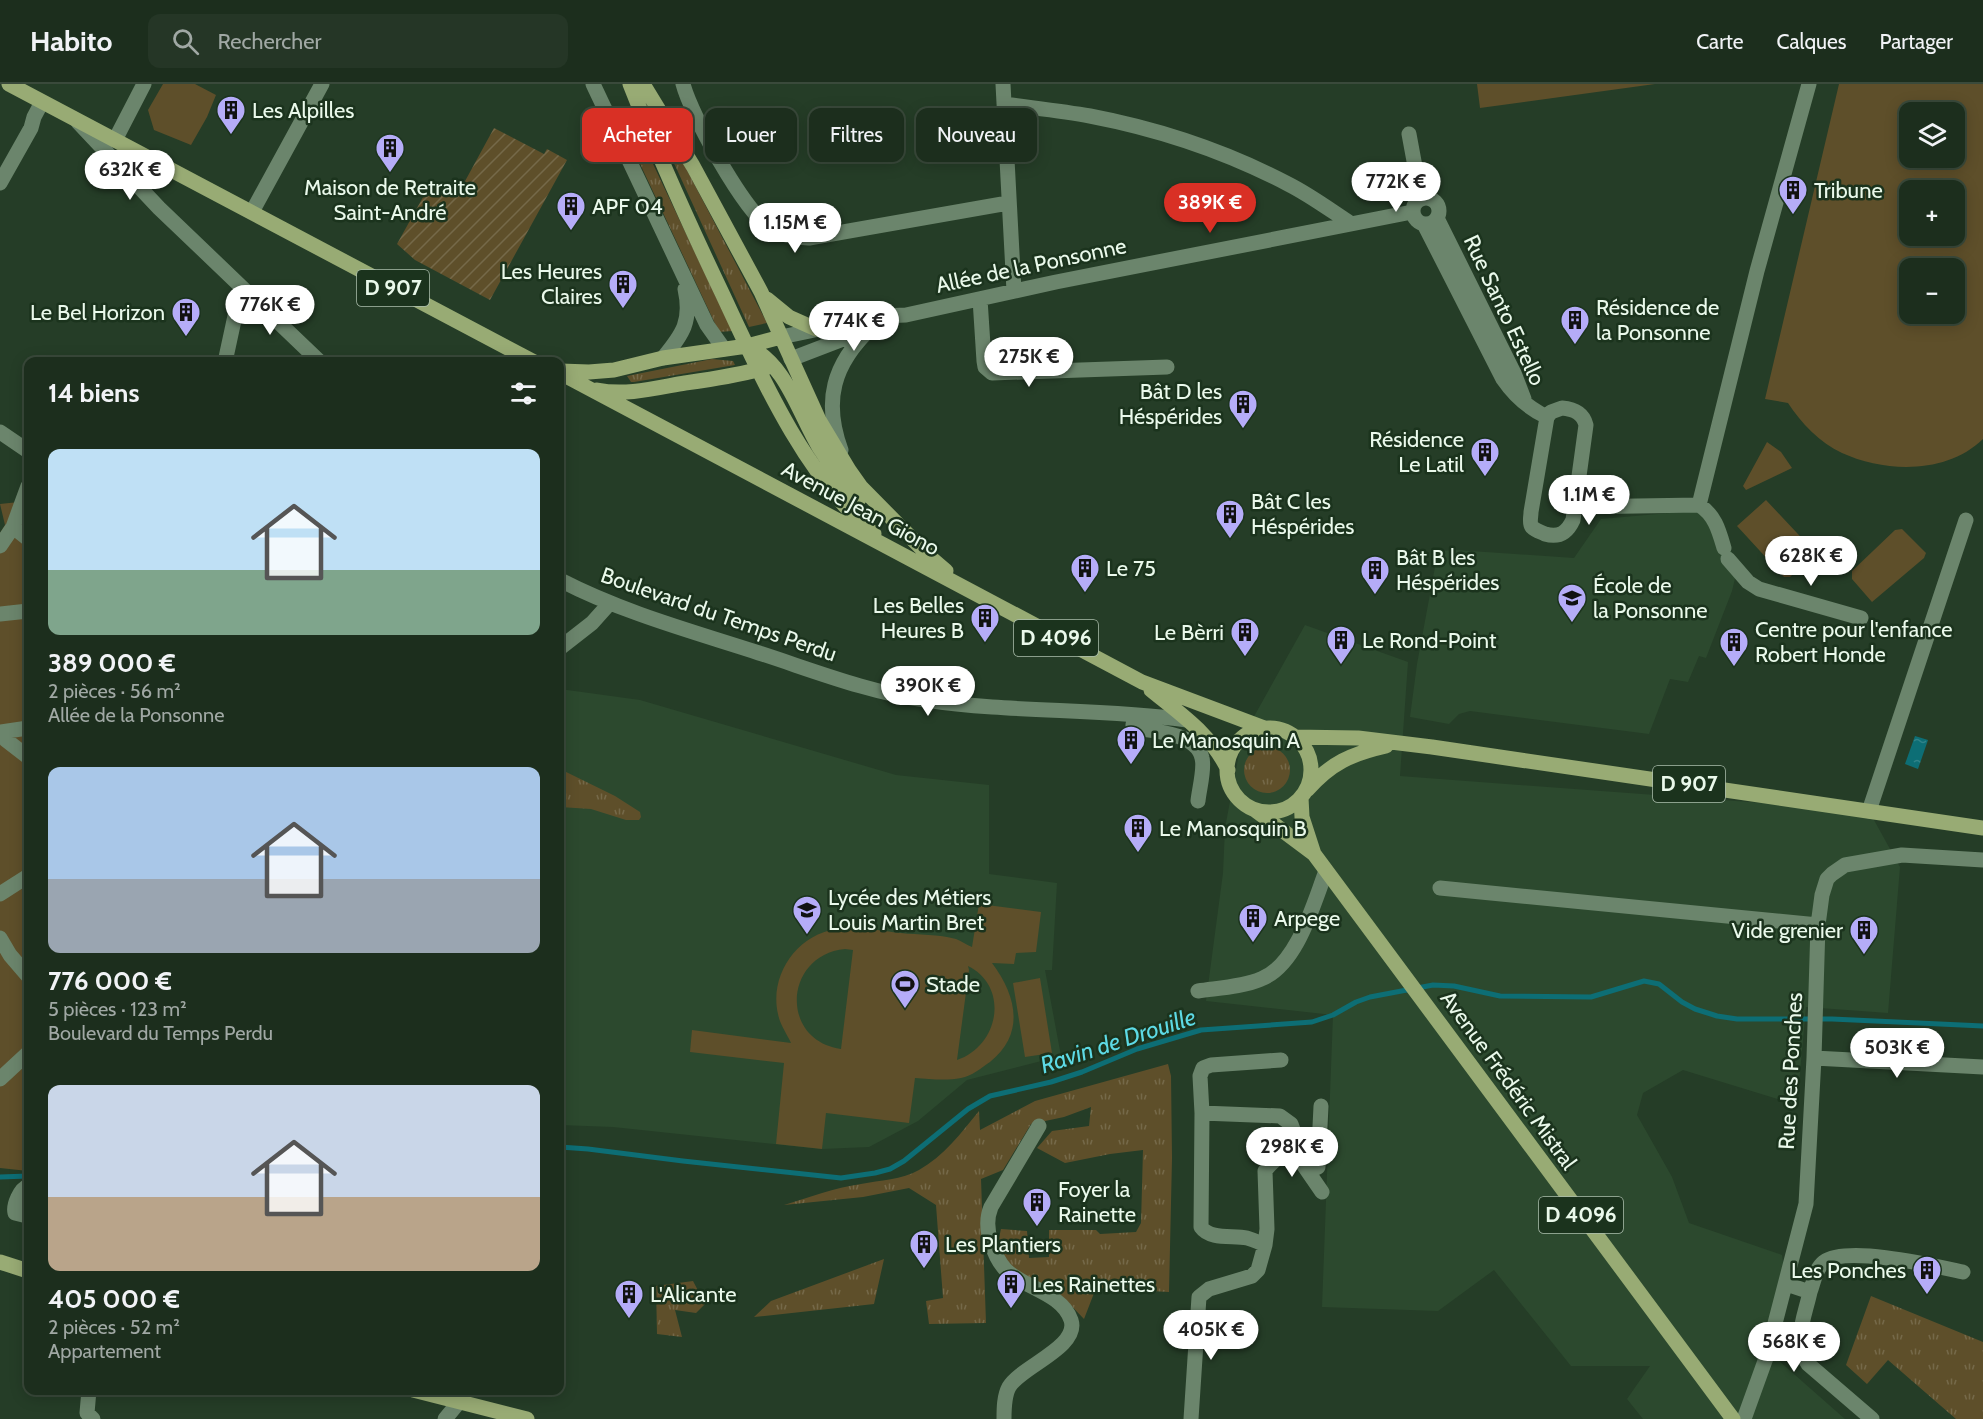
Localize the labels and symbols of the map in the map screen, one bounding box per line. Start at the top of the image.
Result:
building icon: Les Alpilles [215,94,247,136]
place label: Les Alpilles [252,97,354,124]
building icon: Maison de Retraite Saint-André [374,132,406,174]
pin: 632K € [81,150,179,201]
pin: 772K € [1347,162,1445,213]
place label: Maison de Retraite Saint-André [304,174,476,226]
building icon: Tribune [1777,174,1809,216]
place label: Tribune [1814,177,1883,204]
pin: 389K € [1161,183,1259,234]
building icon: APF 04 [555,190,587,232]
place label: APF 04 [592,193,663,220]
pin: 1.15M € [740,203,850,254]
street label: Rue Santo Estello [1458,231,1551,390]
street label: Allée de la Ponsonne [933,232,1129,299]
place label: Les Heures Claires [501,258,602,310]
building icon: Les Heures Claires [607,268,639,310]
road number: D 907 [357,270,429,306]
pin: 776K € [221,285,319,336]
place label: Résidence de la Ponsonne [1596,294,1719,346]
building icon: Le Bel Horizon [170,296,202,338]
place label: Le Bel Horizon [30,299,165,326]
pin: 774K € [805,301,903,352]
building icon: Résidence de la Ponsonne [1559,304,1591,346]
pin: 275K € [980,337,1078,388]
place label: Bât D les Héspérides [1119,378,1222,430]
building icon: Bât D les Héspérides [1227,388,1259,430]
place label: Résidence Le Latil [1369,426,1465,478]
building icon: Résidence Le Latil [1469,436,1501,478]
street label: Avenue Jean Giono [777,455,944,561]
pin: 1.1M € [1540,475,1638,526]
place label: Bât C les Héspérides [1251,488,1354,540]
building icon: Bât C les Héspérides [1214,498,1246,540]
pin: 628K € [1762,536,1860,587]
place label: Bât B les Héspérides [1396,544,1499,596]
building icon: Le 75 [1069,552,1101,594]
building icon: Bât B les Héspérides [1359,554,1391,596]
place label: Le 75 [1106,555,1156,582]
street label: Boulevard du Temps Perdu [597,561,840,668]
place label: École de la Ponsonne [1593,572,1707,624]
school or university icon: École de la Ponsonne [1556,582,1588,624]
place label: Les Belles Heures B [873,592,964,644]
building icon: Les Belles Heures B [969,602,1001,644]
building icon: Le Bèrri [1229,616,1261,658]
place label: Centre pour l'enfance Robert Honde [1755,616,1953,668]
place label: Le Bèrri [1154,619,1224,646]
road number: D 4096 [1014,620,1098,656]
building icon: Le Rond-Point [1325,624,1357,666]
building icon: Centre pour l'enfance Robert Honde [1718,626,1750,668]
place label: Le Rond-Point [1362,627,1497,654]
pin: 390K € [879,666,977,717]
building icon: Le Manosquin A [1115,724,1147,766]
place label: Le Manosquin A [1152,727,1301,754]
road number: D 907 [1653,766,1725,802]
building icon: Le Manosquin B [1122,812,1154,854]
place label: Le Manosquin B [1159,815,1307,842]
place label: Lycée des Métiers Louis Martin Bret [828,884,991,936]
school or university icon: Lycée des Métiers Louis Martin Bret [791,894,823,936]
building icon: Arpege [1237,902,1269,944]
place label: Arpege [1274,905,1340,932]
building icon: Vide grenier [1848,914,1880,956]
place label: Vide grenier [1731,917,1843,944]
sports icon: Stade [889,968,921,1010]
place label: Stade [926,971,980,998]
street label: Avenue Frédéric Mistral [1435,986,1583,1176]
street label: Rue des Ponches [1773,992,1808,1150]
water label: Ravin de Drouille [1036,1002,1199,1079]
pin: 503K € [1848,1028,1946,1079]
pin: 298K € [1243,1127,1341,1178]
place label: Foyer la Rainette [1058,1176,1136,1228]
building icon: Foyer la Rainette [1021,1186,1053,1228]
road number: D 4096 [1539,1197,1623,1233]
building icon: Les Plantiers [908,1228,940,1270]
place label: Les Plantiers [945,1231,1061,1258]
building icon: Les Ponches [1911,1254,1943,1296]
place label: Les Ponches [1791,1257,1906,1284]
building icon: Les Rainettes [995,1268,1027,1310]
place label: Les Rainettes [1032,1271,1155,1298]
building icon: L'Alicante [613,1278,645,1320]
place label: L'Alicante [650,1281,736,1308]
pin: 405K € [1162,1310,1260,1361]
pin: 568K € [1745,1322,1843,1373]

